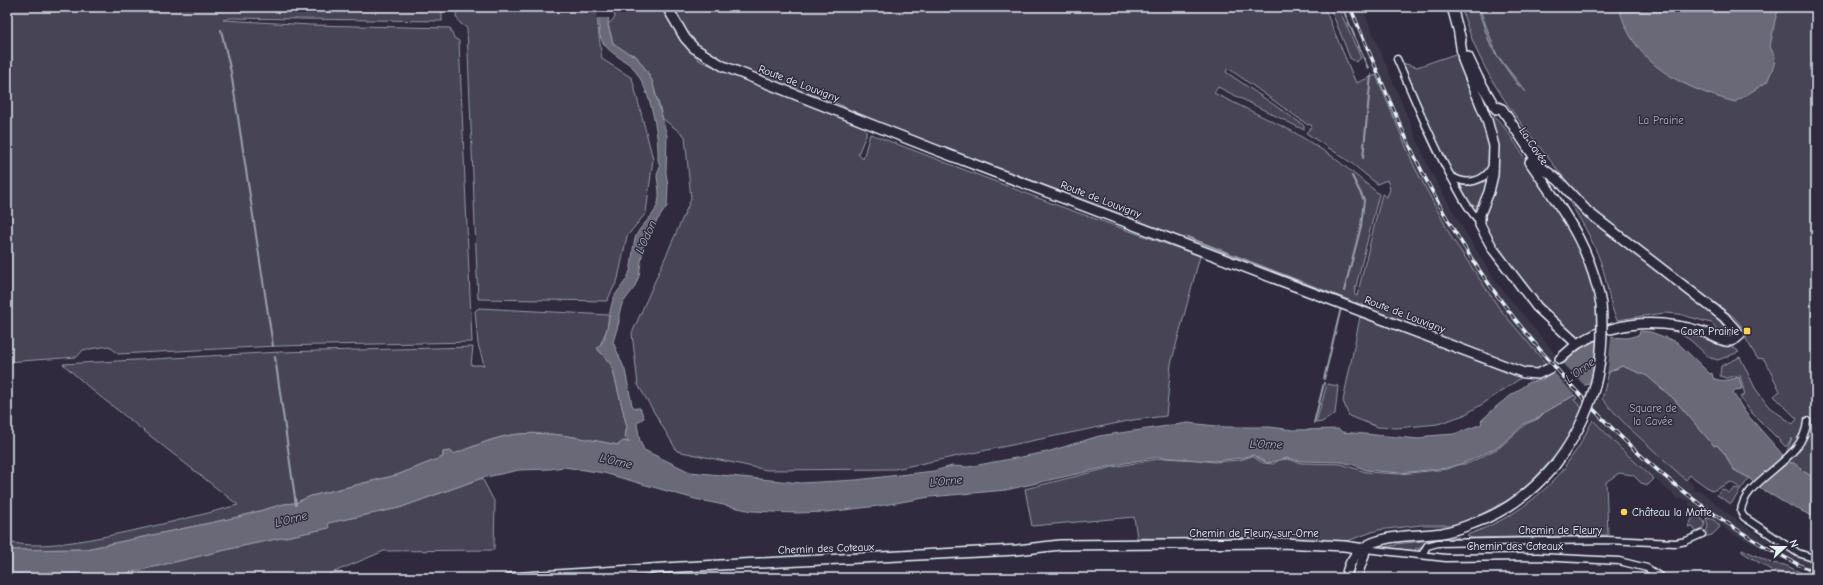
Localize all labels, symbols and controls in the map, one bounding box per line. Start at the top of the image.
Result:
street label: Route de Louvigny [757,62,841,105]
park label: La Prairie [1638,114,1684,127]
street label: La Cavée [1516,125,1551,168]
street label: Route de Louvigny [1059,178,1143,221]
water label: L'Odon [632,218,660,256]
street label: Route de Louvigny [1363,293,1447,336]
place label: Caen Prairie [1680,325,1739,338]
marker: Caen Prairie [1742,326,1752,336]
water label: L'Orne [1562,355,1598,385]
park label: Square de la Cavée [1629,402,1677,428]
water label: L'Orne [1249,437,1283,451]
water label: L'Orne [598,450,634,472]
water label: L'Orne [929,472,963,490]
place label: Château la Motte [1632,506,1712,519]
marker: Château la Motte [1619,507,1629,517]
water label: L'Orne [273,508,309,530]
street label: Chemin de Fleury [1518,524,1602,537]
street label: Chemin de Fleury-sur-Orne [1189,527,1319,540]
north arrow [1765,527,1805,567]
text: N [1787,538,1801,549]
street label: Chemin des Coteaux [778,540,875,557]
street label: Chemin des Coteaux [1467,540,1564,553]

